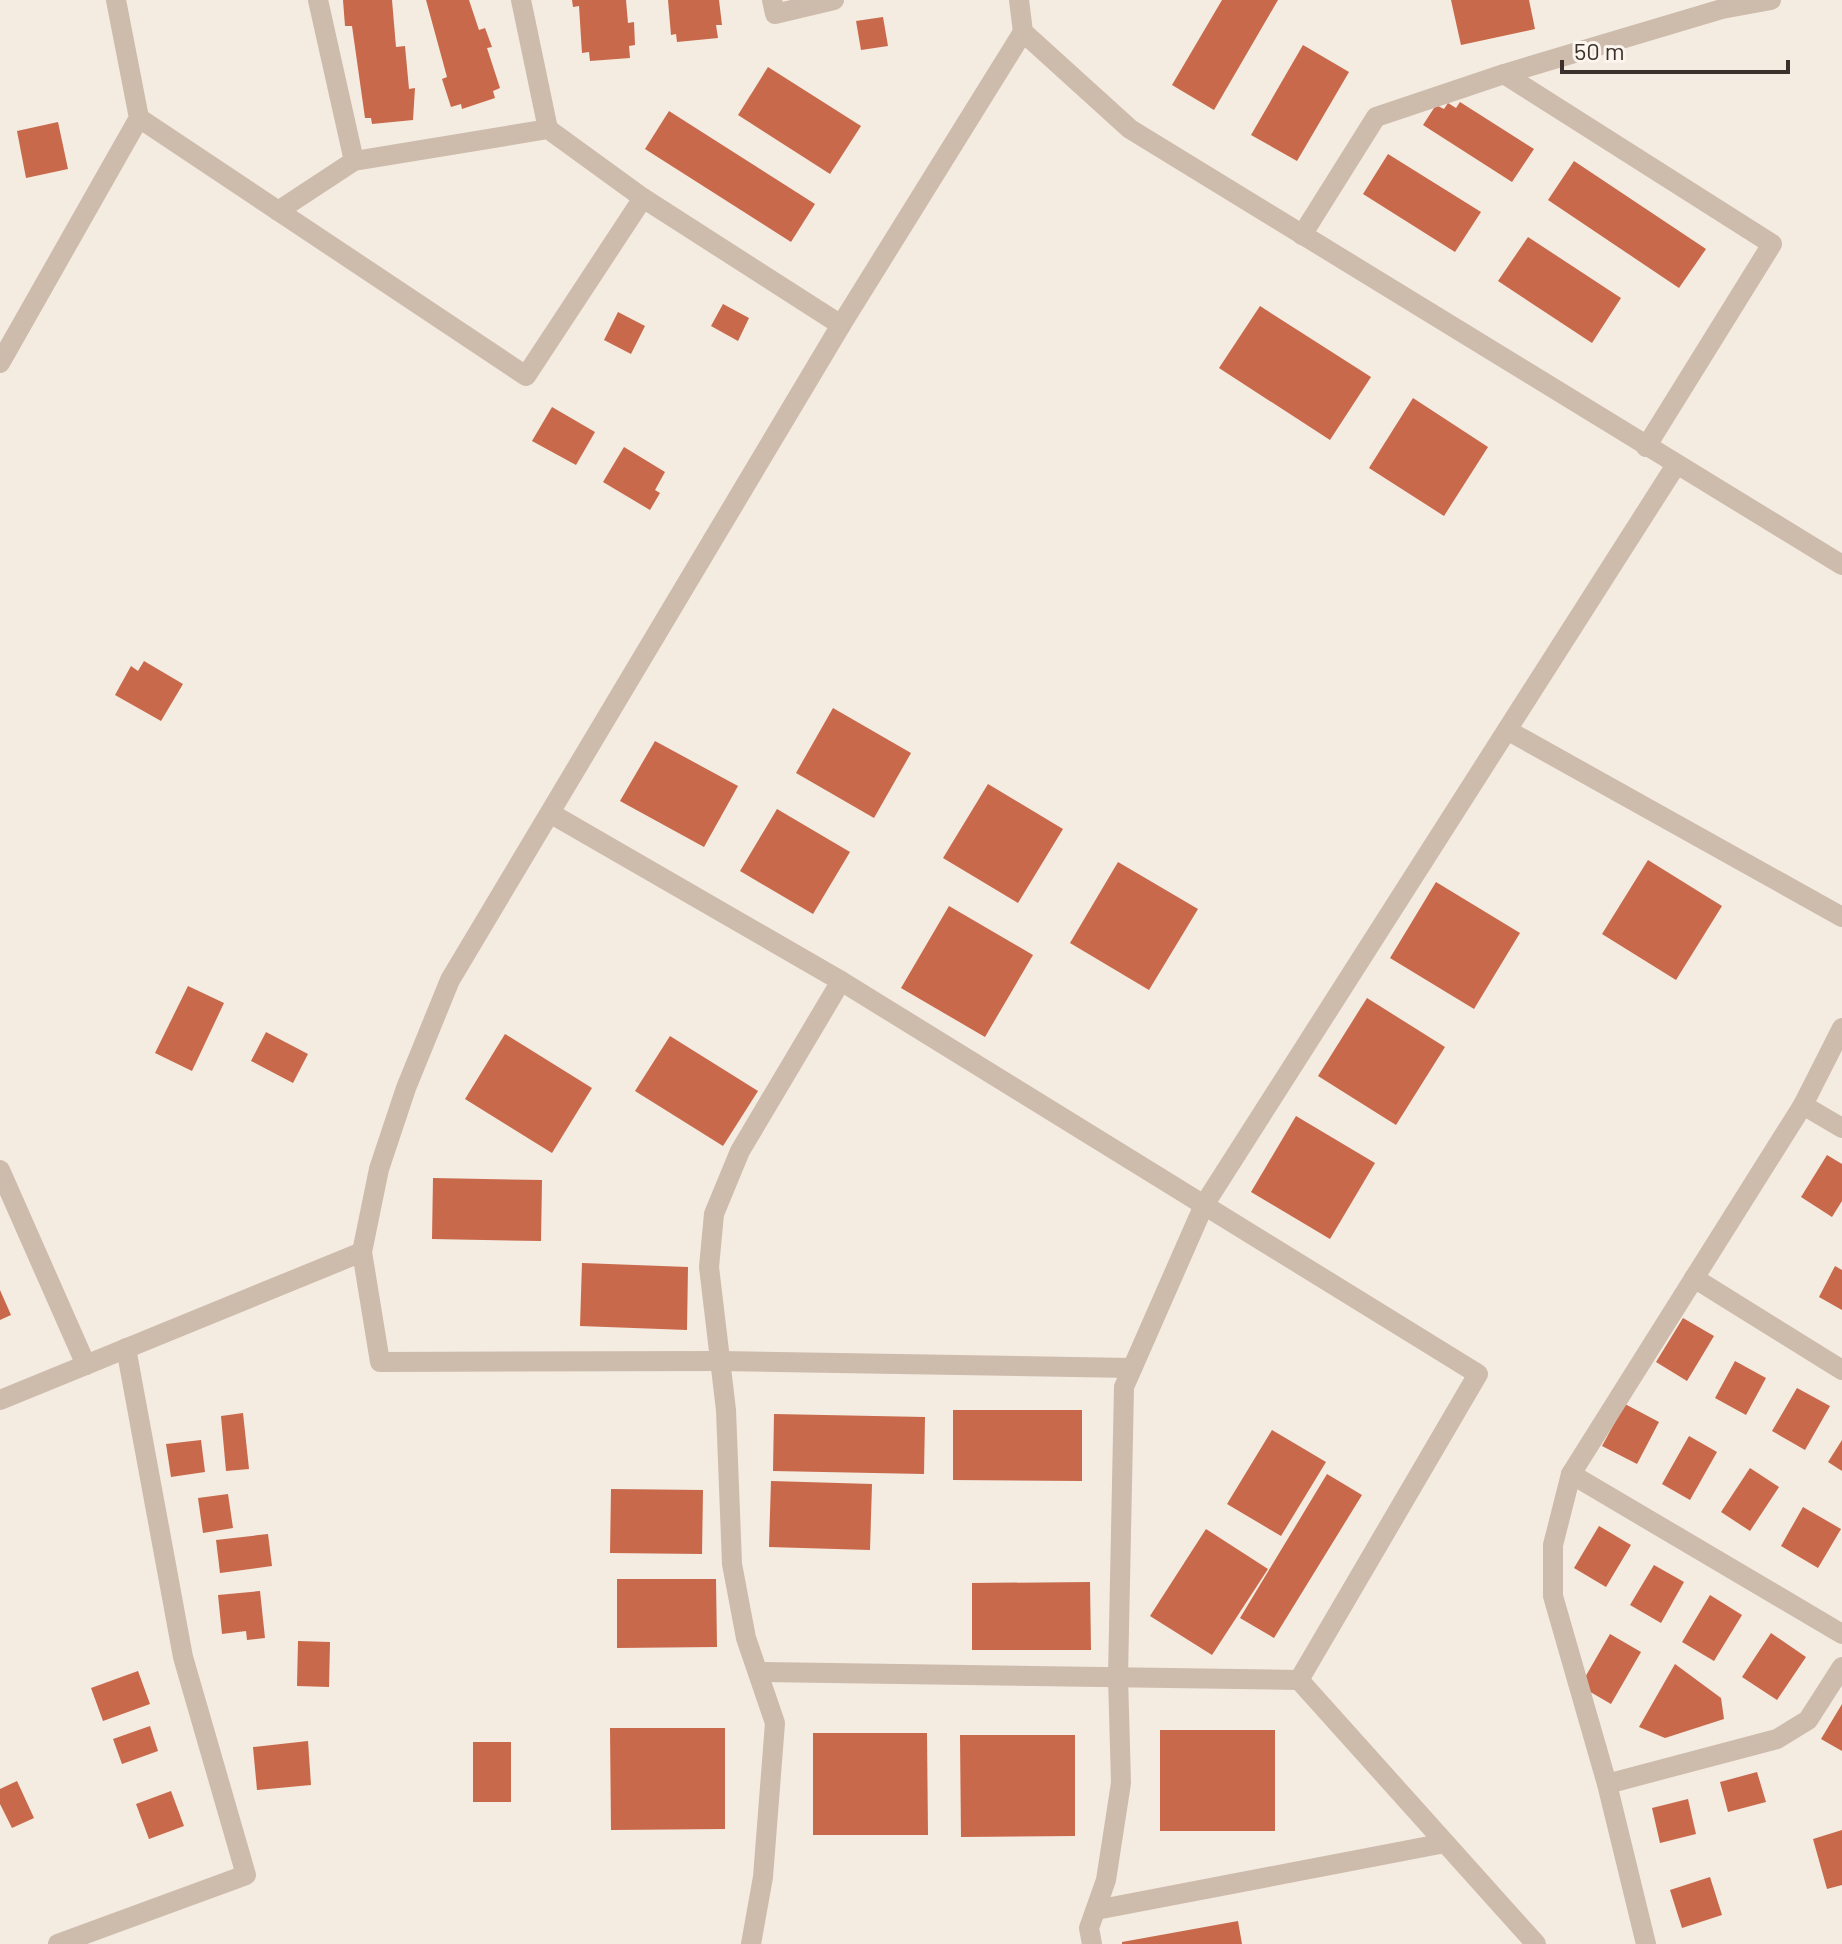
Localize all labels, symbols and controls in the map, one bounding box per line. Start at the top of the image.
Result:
scale bar [1562,24,1788,74]
text: 50 m [1574,36,1625,65]

